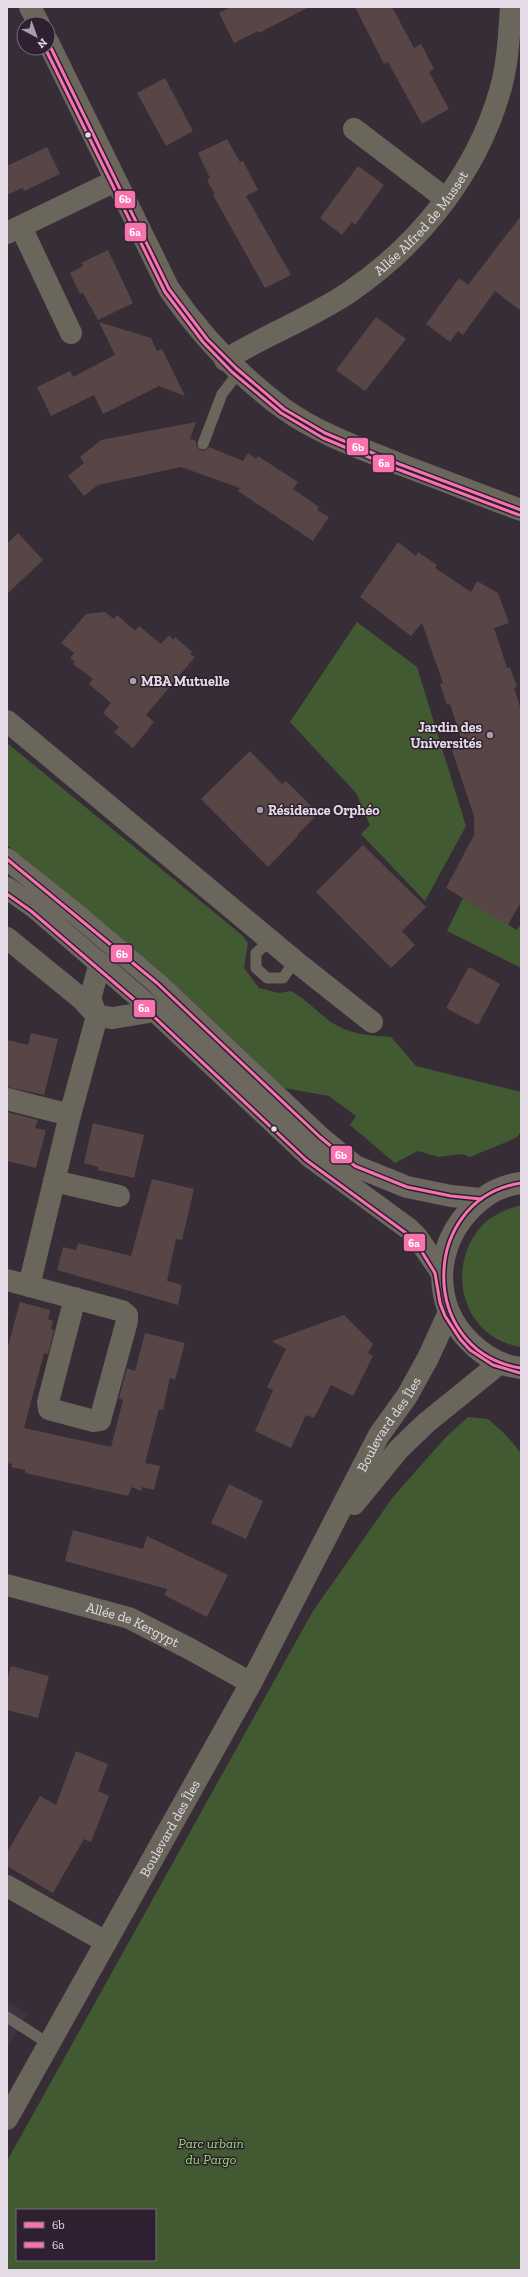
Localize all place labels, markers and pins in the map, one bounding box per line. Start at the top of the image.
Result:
unlabelled marker [83,130,93,140]
place label: MBA Mutuelle [141,673,230,690]
marker: MBA Mutuelle [128,676,138,686]
place label: Jardin des Universités [411,719,483,752]
marker: Jardin des Universités [485,730,495,740]
place label: Résidence Orphéo [268,802,380,819]
marker: Résidence Orphéo [255,805,265,815]
unlabelled marker [269,1124,279,1134]

